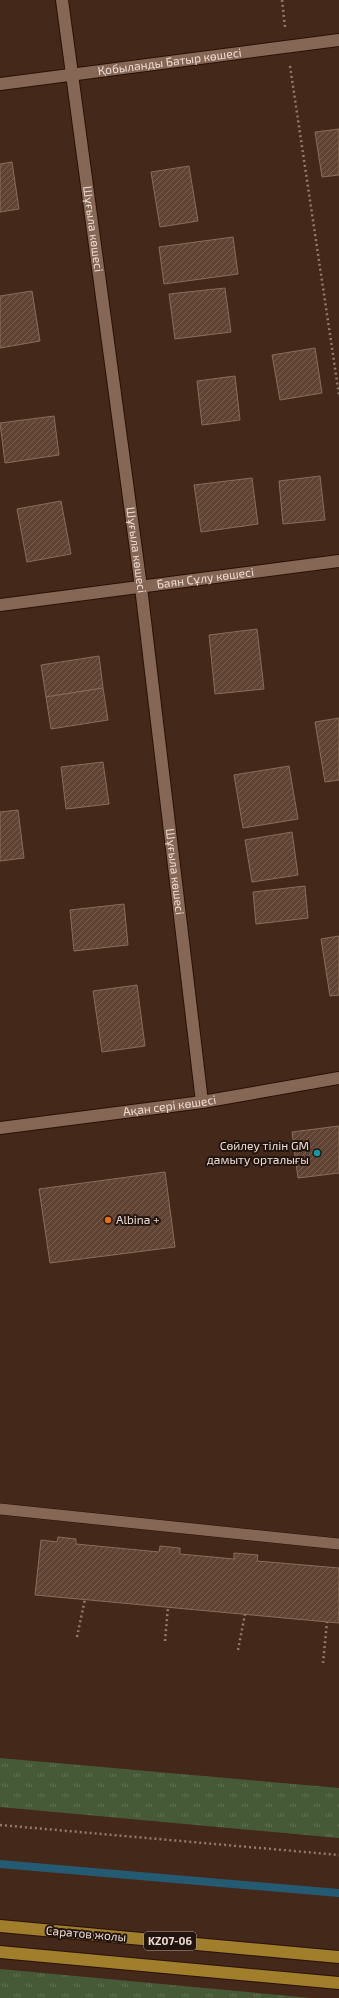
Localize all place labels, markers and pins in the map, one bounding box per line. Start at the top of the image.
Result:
place label: Сөйлеу тілін GM дамыту орталығы [207,1138,309,1167]
marker: Сөйлеу тілін GM дамыту орталығы [312,1148,322,1158]
place label: Albina + [116,1212,160,1226]
marker: Albina + [103,1215,113,1225]

